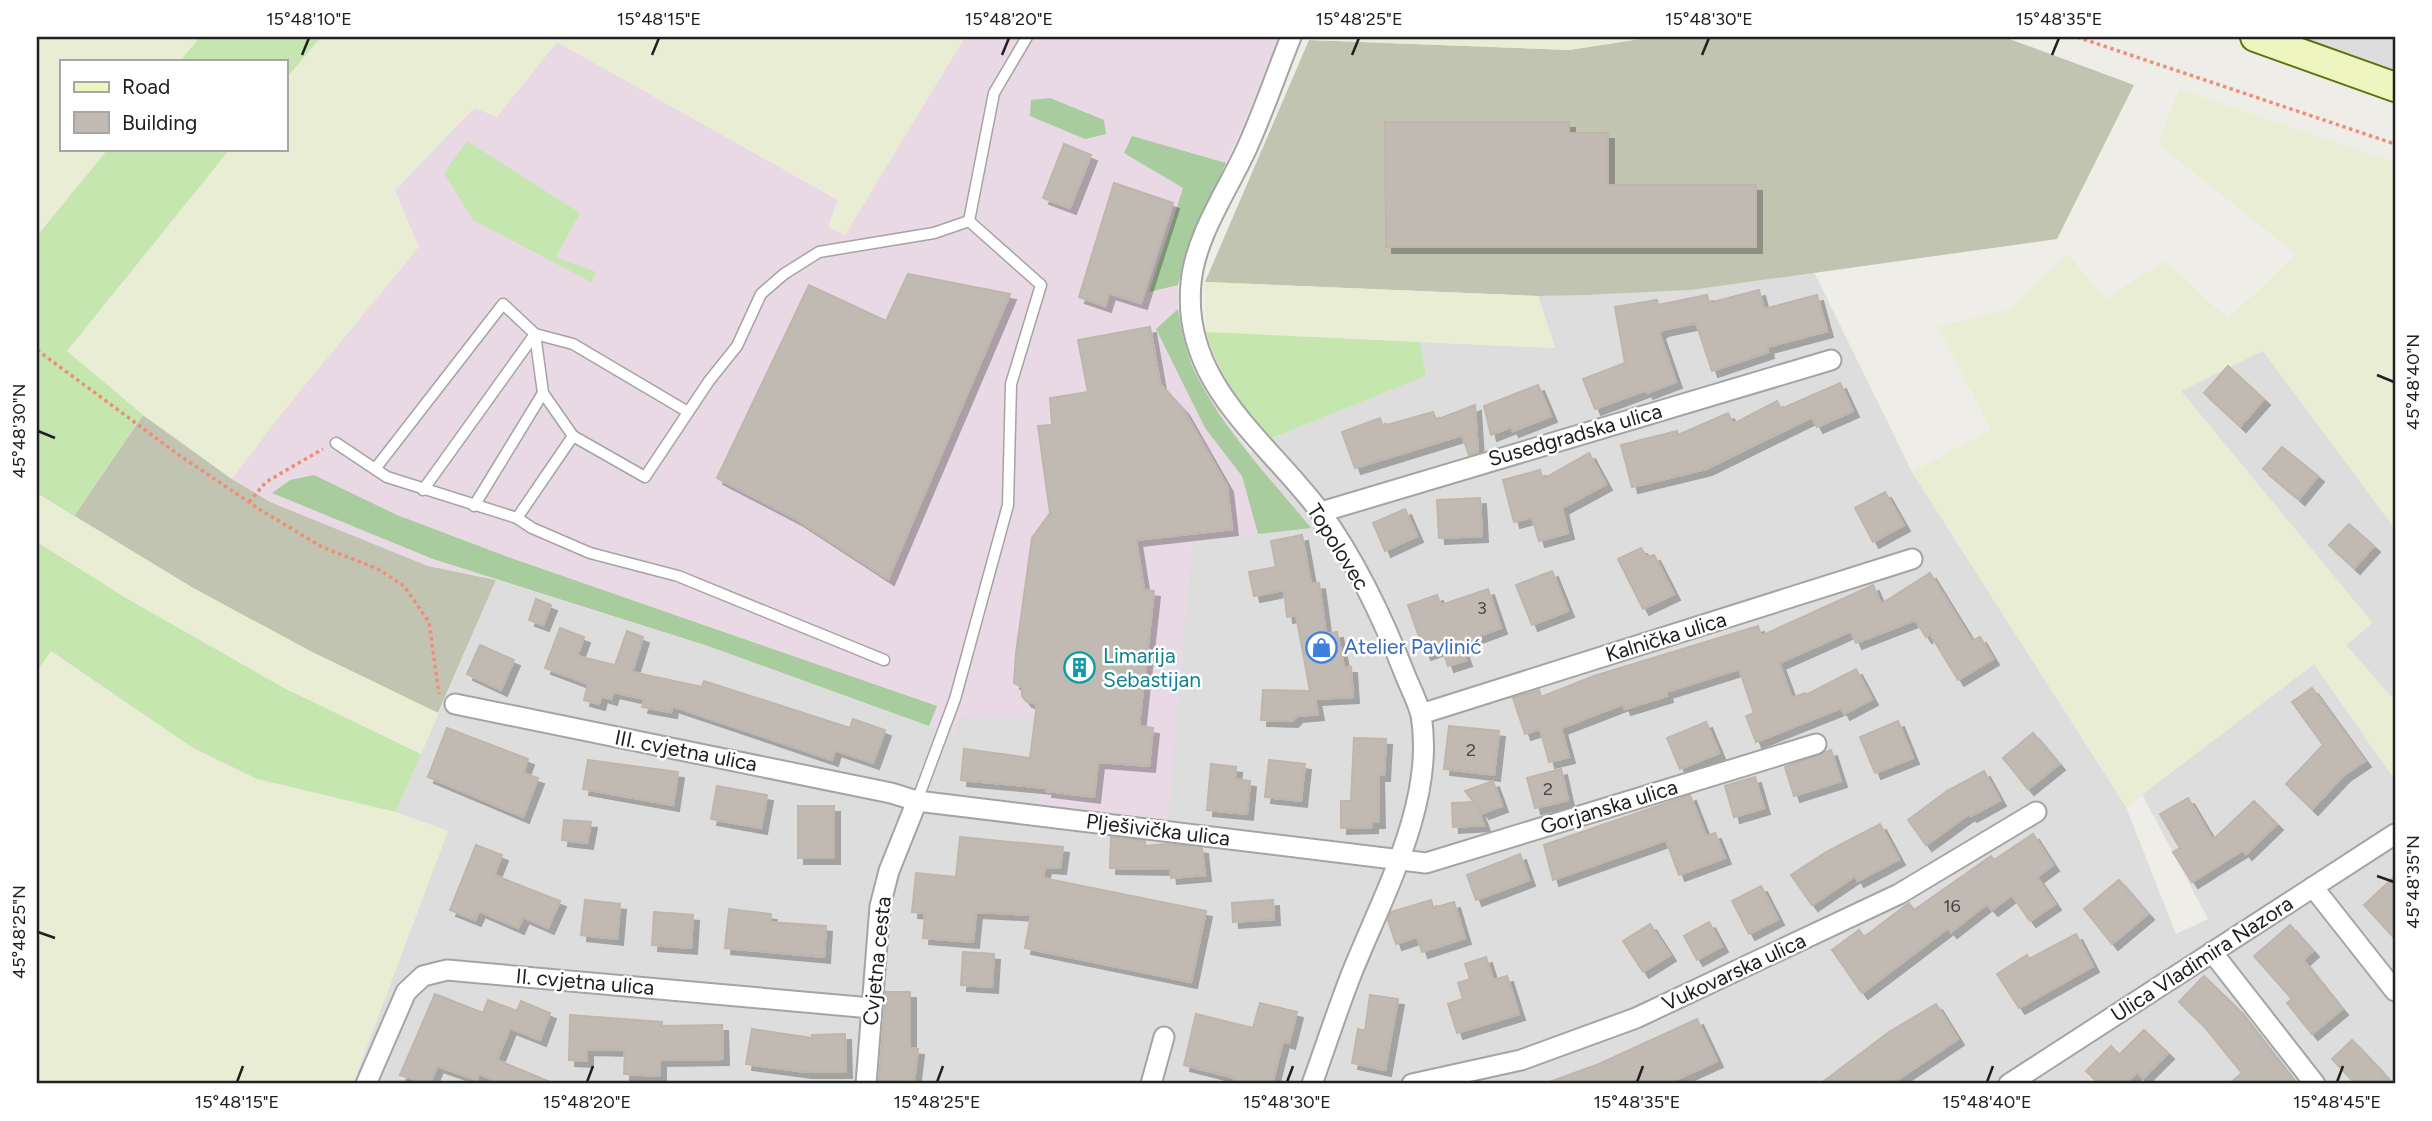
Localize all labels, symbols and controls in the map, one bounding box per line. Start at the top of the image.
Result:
text: 15°48'10"E [266,8,352,30]
text: 15°48'15"E [617,8,701,30]
text: 15°48'20"E [965,8,1053,30]
text: 15°48'25"E [1315,8,1403,30]
text: 15°48'30"E [1665,8,1753,30]
text: 15°48'35"E [2016,8,2102,30]
legend [60,60,287,150]
text: Road [122,74,170,99]
text: Building [122,110,197,135]
text: 45°48'40"N [2402,334,2424,430]
text: 45°48'30"N [8,383,30,479]
street label: Susedgradska ulica [1485,398,1665,471]
street label: Topolovec [1302,499,1375,595]
house number: 3 [1477,597,1487,619]
street label: Kalnička ulica [1602,606,1729,667]
shop icon: Atelier Pavlinić [1304,630,1338,664]
place label: Atelier Pavlinić [1344,634,1482,659]
place label: Limarija Sebastijan [1103,643,1201,692]
building icon: Limarija Sebastijan [1063,651,1097,685]
street label: III. cvjetna ulica [613,724,759,777]
house number: 2 [1466,739,1476,761]
street label: Gorjanska ulica [1537,774,1681,839]
house number: 2 [1543,778,1553,800]
street label: Plješivička ulica [1085,808,1232,851]
text: 45°48'35"N [2402,835,2424,929]
text: 45°48'25"N [8,885,30,979]
street label: Ulica Vladimira Nazora [2106,890,2297,1027]
street label: Cvjetna cesta [857,895,896,1027]
house number: 16 [1943,895,1961,917]
street label: Vukovarska ulica [1658,927,1810,1016]
street label: II. cvjetna ulica [515,963,655,1000]
text: 15°48'15"E [195,1091,279,1113]
text: 15°48'20"E [543,1091,631,1113]
text: 15°48'25"E [893,1091,981,1113]
text: 15°48'30"E [1243,1091,1331,1113]
text: 15°48'35"E [1594,1091,1680,1113]
text: 15°48'40"E [1942,1091,2032,1113]
text: 15°48'45"E [2293,1091,2381,1113]

